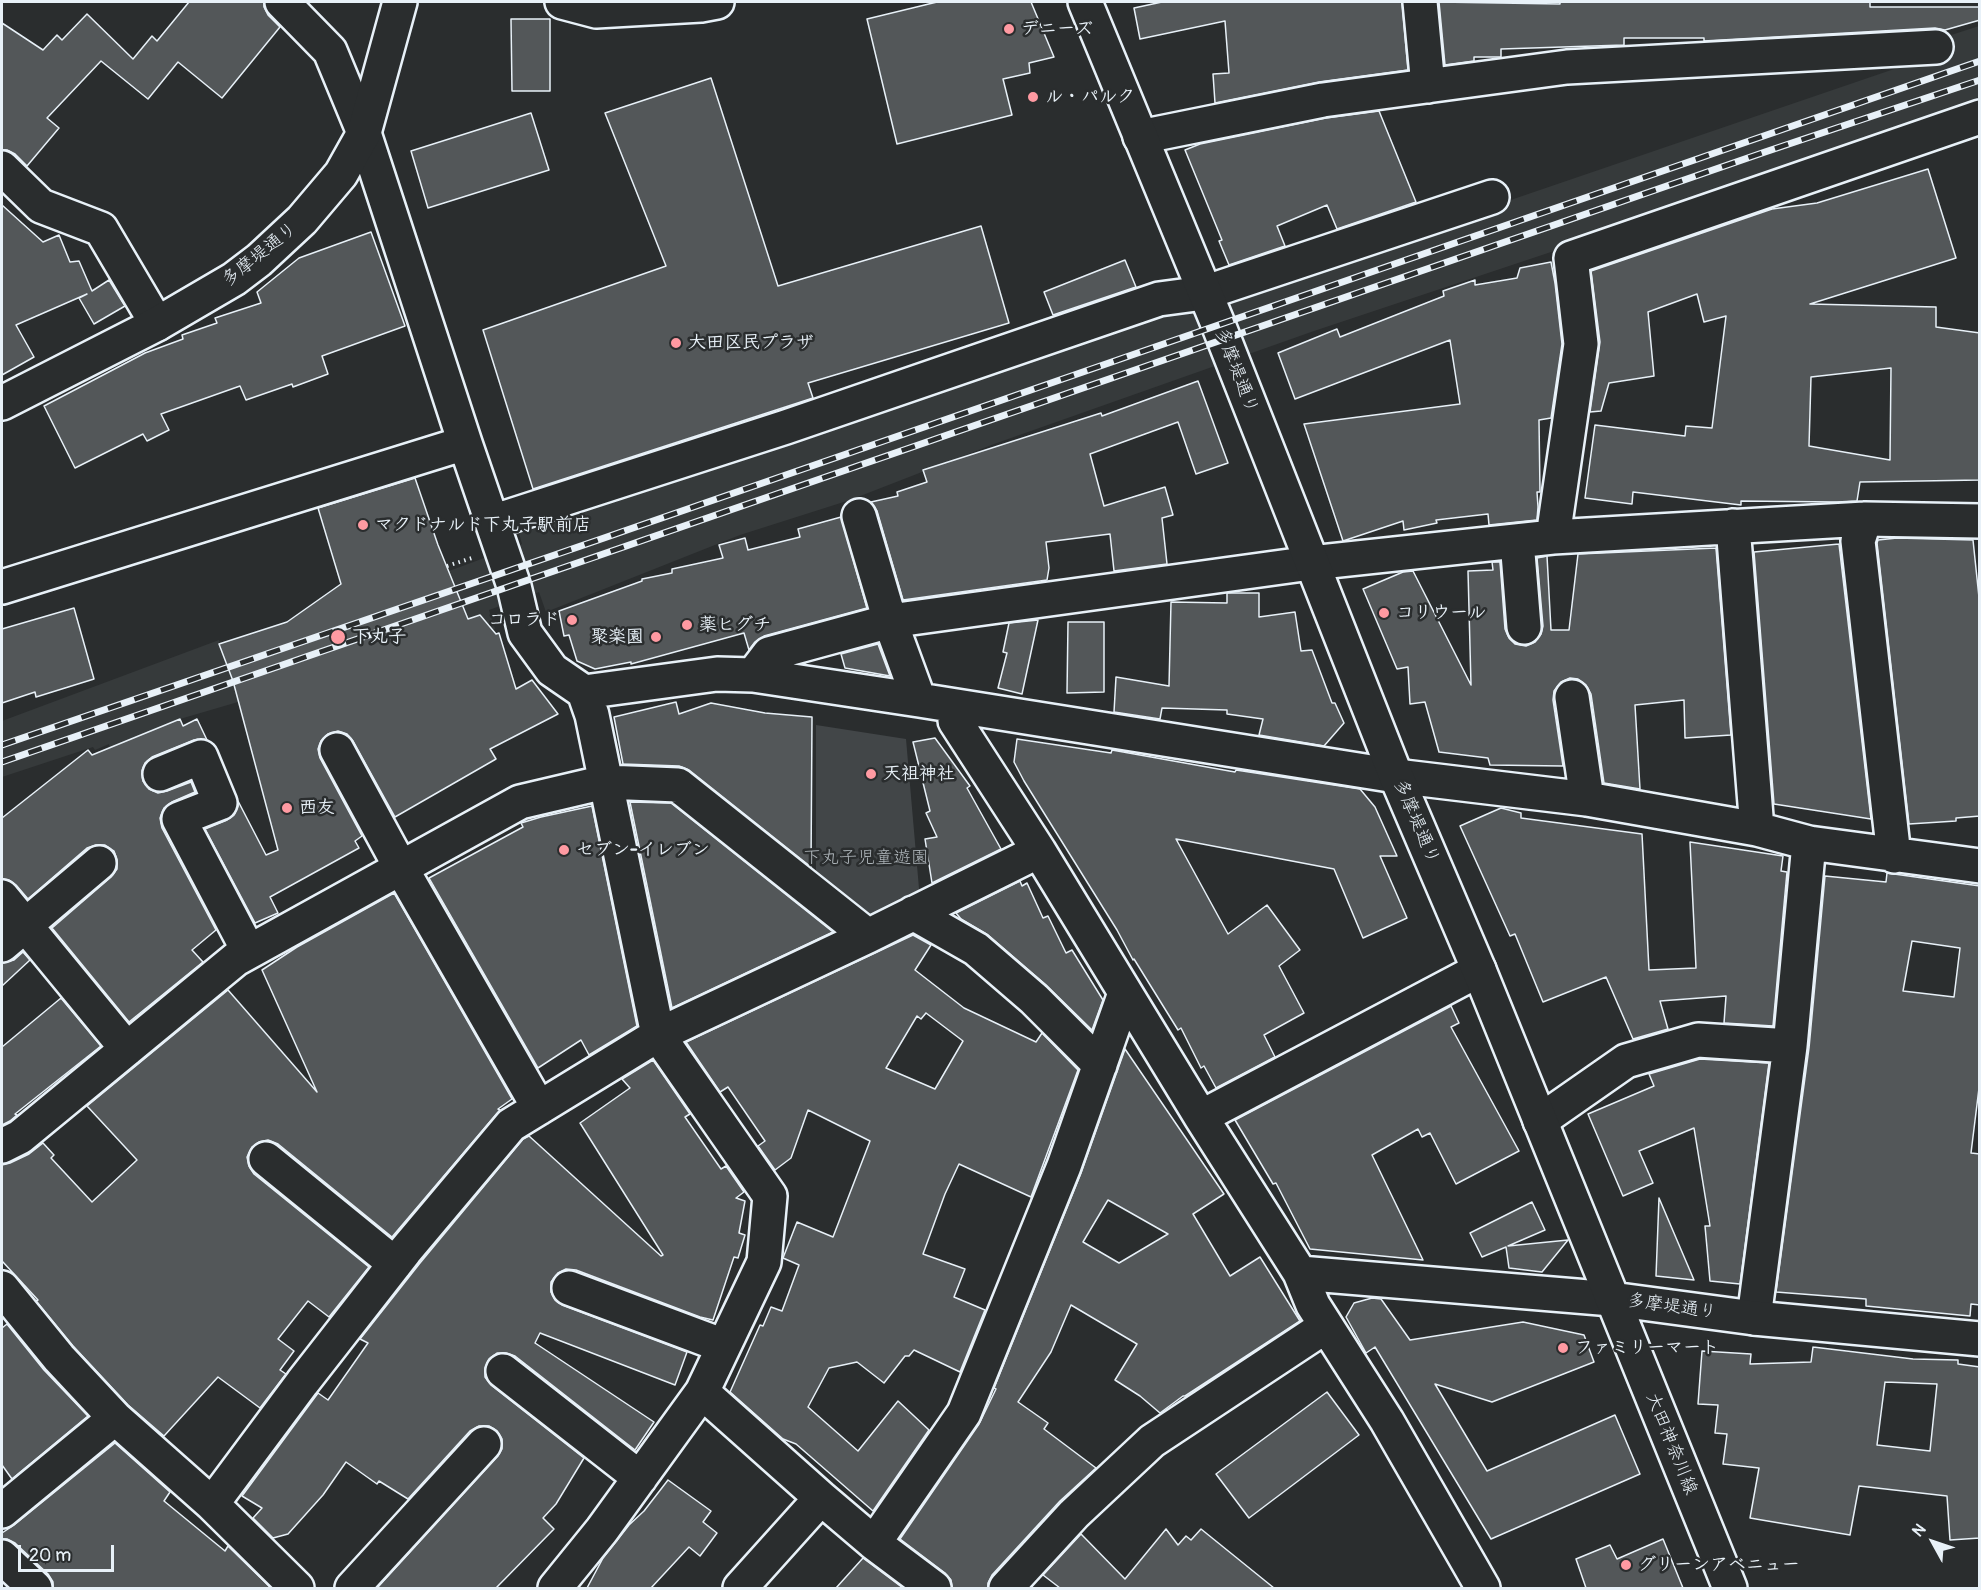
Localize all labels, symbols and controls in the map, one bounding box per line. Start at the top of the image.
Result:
place label: デニーズ [1021,18,1093,40]
marker: デニーズ [1002,22,1016,36]
place label: ル・パルク [1045,86,1135,108]
marker: ル・パルク [1026,90,1040,104]
street label: 多摩堤通り [218,218,302,292]
street label: 多摩堤通り [1210,325,1262,417]
place label: 大田区民プラザ [688,332,814,354]
marker: 大田区民プラザ [669,336,683,350]
place label: マクドナルド下丸子駅前店 [375,514,591,536]
marker: マクドナルド下丸子駅前店 [356,518,370,532]
place label: コリウール [1396,602,1486,624]
marker: コリウール [1377,606,1391,620]
place label: コロラド [488,609,560,631]
marker: コロラド [565,613,579,627]
place label: 薬ヒグチ [699,614,771,636]
marker: 薬ヒグチ [680,618,694,632]
place label: 下丸子 [352,626,406,648]
place label: 聚楽園 [590,626,644,648]
marker: 下丸子 [329,628,347,646]
marker: 聚楽園 [649,630,663,644]
place label: 天祖神社 [883,763,955,785]
marker: 天祖神社 [864,767,878,781]
street label: 多摩堤通り [1388,776,1444,868]
place label: 西友 [299,797,335,819]
marker: 西友 [280,801,294,815]
place label: セブン-イレブン [576,839,710,861]
marker: セブン-イレブン [557,843,571,857]
park label: 下丸子児童遊園 [803,847,929,869]
street label: 多摩堤通り [1626,1290,1718,1324]
place label: ファミリーマート [1575,1337,1719,1359]
marker: ファミリーマート [1556,1341,1570,1355]
street label: 大田神奈川線 [1641,1390,1701,1498]
north arrow [1903,1512,1963,1572]
text: N [1908,1520,1930,1541]
scale bar [21,1533,117,1571]
text: 20 m [29,1544,71,1567]
place label: グリーンアベニュー [1638,1554,1800,1576]
marker: グリーンアベニュー [1619,1558,1633,1572]

